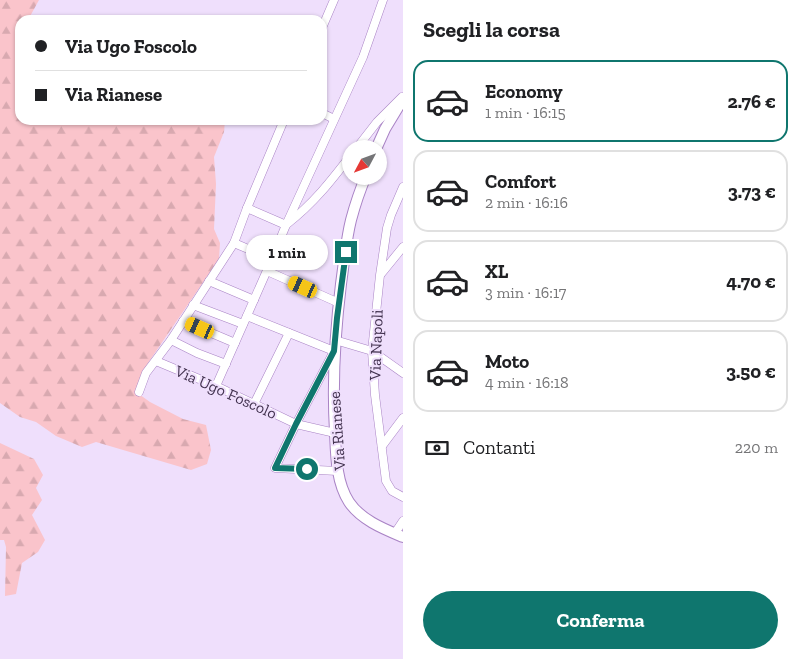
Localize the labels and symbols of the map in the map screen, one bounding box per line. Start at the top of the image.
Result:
north arrow [342,140,388,185]
callout: 1 min [246,234,328,270]
route end [335,241,357,263]
car [286,274,319,300]
street label: Via Napoli [365,309,387,382]
car [183,315,216,341]
street label: Via Ugo Foscolo [171,361,280,423]
street label: Via Rianese [325,391,349,472]
route start [296,458,318,480]

